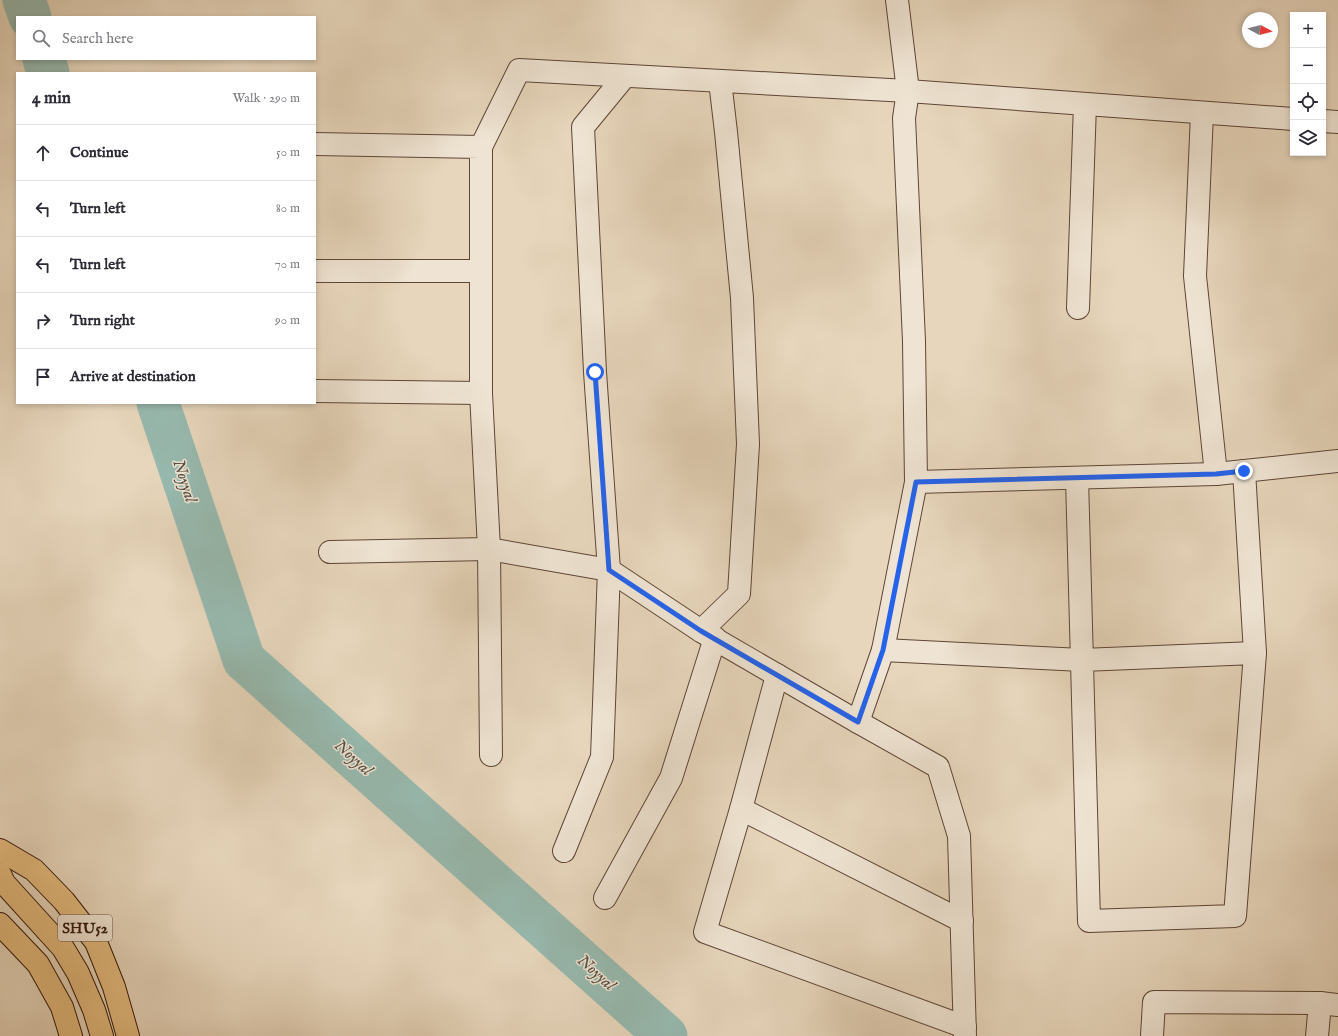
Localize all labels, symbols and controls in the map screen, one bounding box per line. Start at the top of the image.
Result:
north arrow [1242,12,1278,48]
map controls [1290,12,1326,156]
button: + [1290,12,1326,48]
search box [16,16,316,60]
icon: search [30,27,52,49]
text: Search here [62,29,133,48]
button: − [1290,48,1326,84]
button: locate [1290,84,1326,120]
text: 4 min [32,88,71,109]
text: Walk · 290 m [233,90,300,107]
button: layers [1290,120,1326,156]
icon: ahead [32,142,54,164]
text: Continue [70,143,128,162]
text: 50 m [276,144,300,161]
icon: left [32,198,54,220]
text: Turn left [70,199,126,218]
text: 80 m [276,200,300,217]
icon: left [32,254,54,276]
text: Turn left [70,255,126,274]
text: 70 m [275,256,300,273]
icon: right [32,310,54,332]
text: Turn right [70,311,135,330]
text: 90 m [275,312,300,329]
route start [586,363,604,381]
icon: arrive [32,366,54,388]
text: Arrive at destination [70,367,196,386]
water label: Noyyal [167,457,201,507]
route end [1235,462,1253,480]
water label: Noyyal [330,735,378,782]
road number: SHU52 [58,915,112,941]
water label: Noyyal [573,950,621,997]

